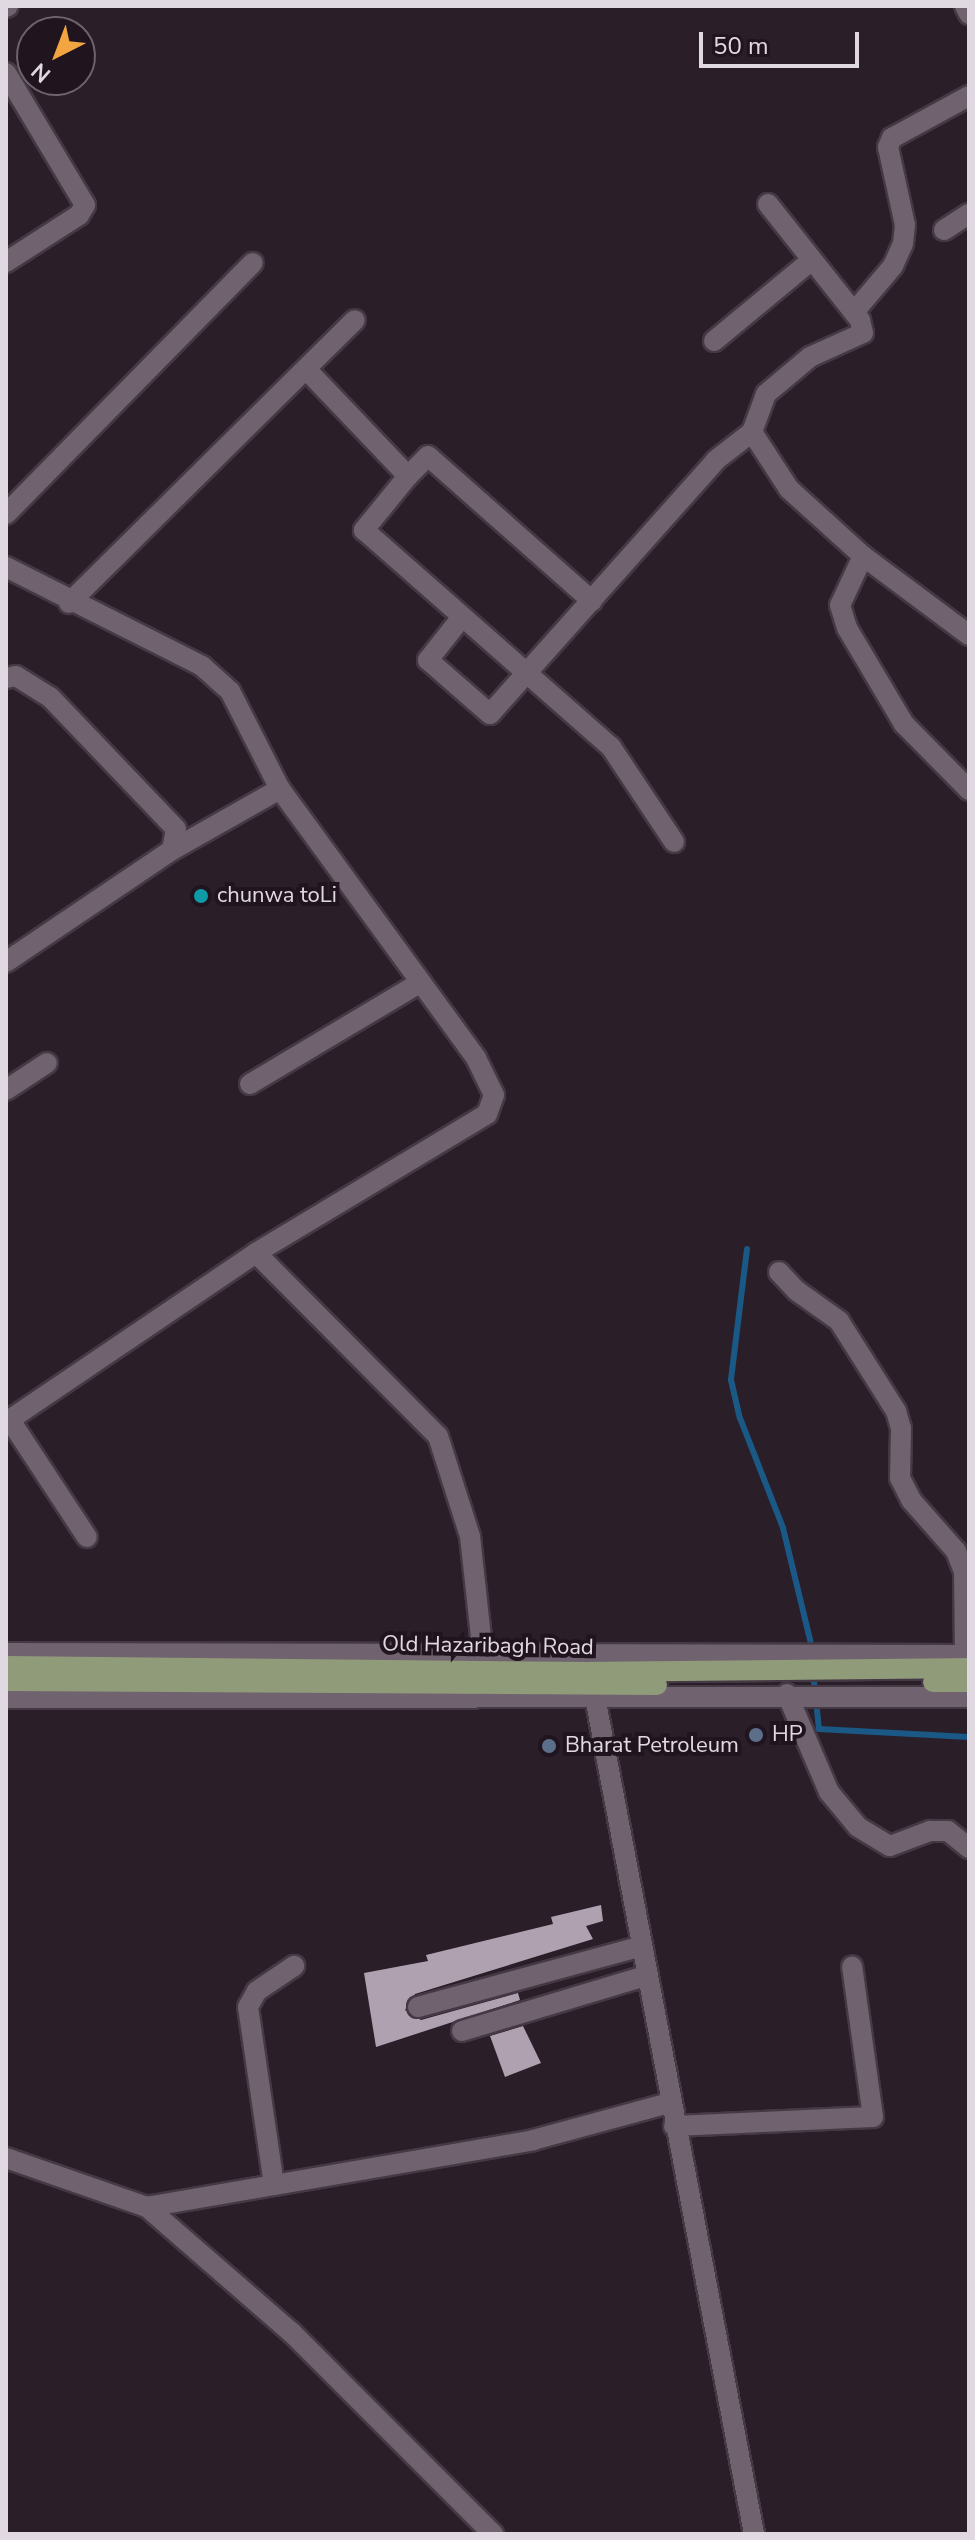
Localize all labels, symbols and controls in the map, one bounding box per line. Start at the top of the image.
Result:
north arrow [16,16,96,96]
scale bar [703,16,863,66]
text: 50 m [713,30,769,62]
text: N [25,56,57,89]
place label: chunwa toLi [217,883,337,909]
marker: chunwa toLi [192,887,210,905]
street label: Old Hazaribagh Road [382,1631,594,1661]
place label: HP [772,1722,803,1748]
marker: HP [747,1726,765,1744]
place label: Bharat Petroleum [565,1733,739,1759]
marker: Bharat Petroleum [540,1737,558,1755]

